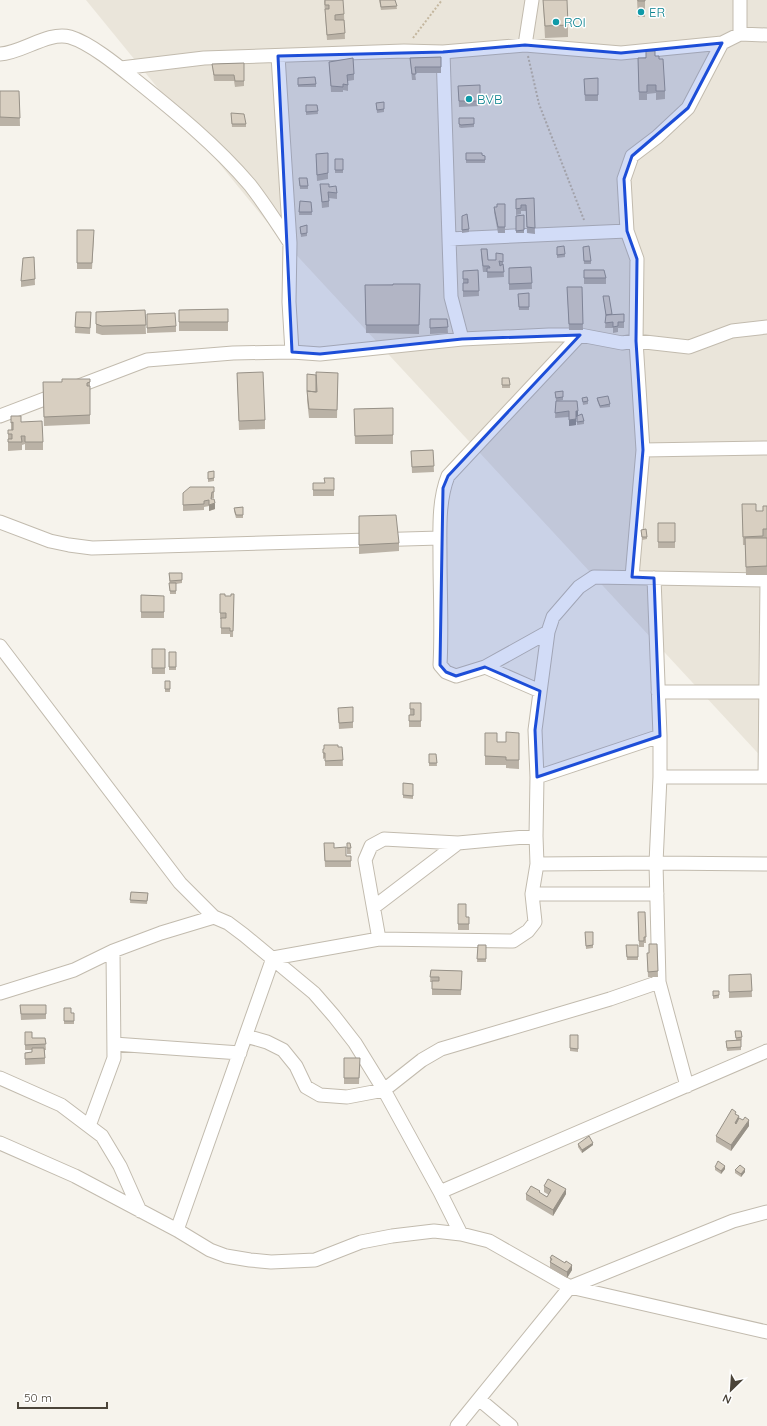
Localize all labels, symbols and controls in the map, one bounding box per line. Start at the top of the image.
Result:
place label: ER [649,4,665,20]
marker: ER [636,7,646,17]
place label: ROI [564,14,586,30]
marker: ROI [551,17,561,27]
place label: BVB [477,91,502,107]
marker: BVB [464,94,474,104]
north arrow [711,1370,751,1410]
scale bar [18,1384,107,1410]
text: 50 m [24,1390,52,1405]
text: N [720,1391,733,1407]

